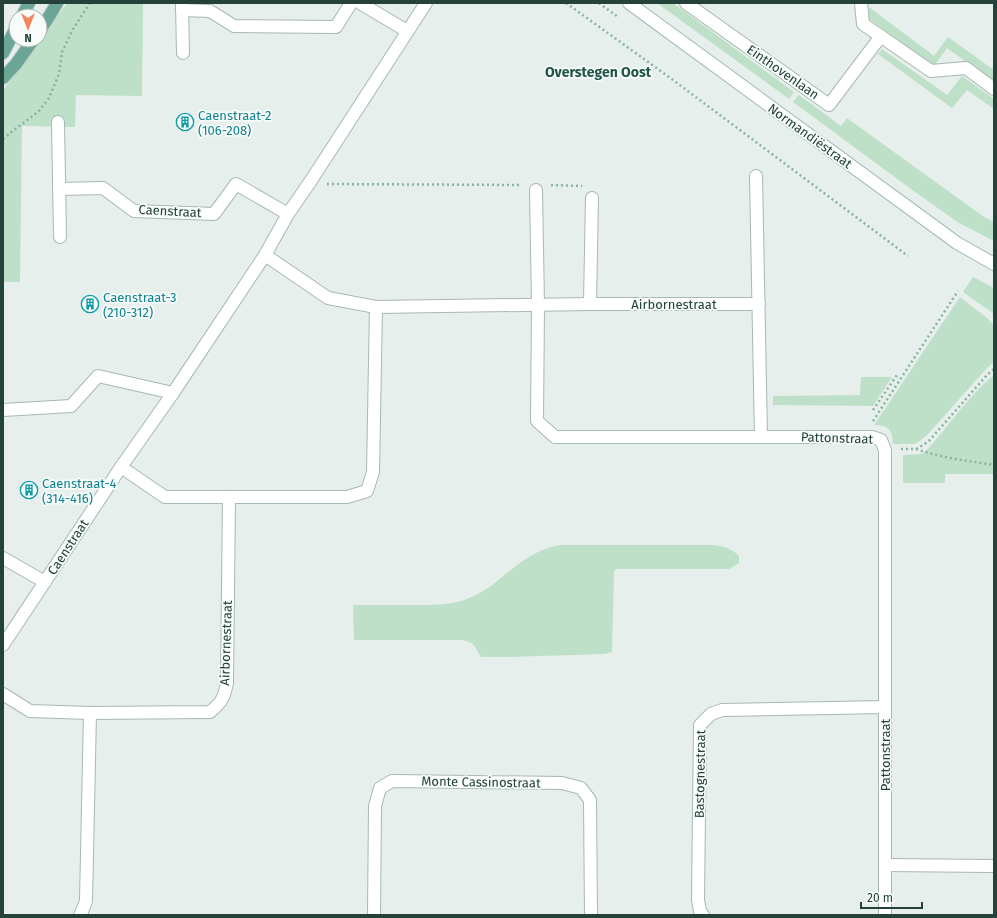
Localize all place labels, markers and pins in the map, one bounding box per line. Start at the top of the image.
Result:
place label: Caenstraat-2 (106-208) [198,108,271,138]
building icon: Caenstraat-2 (106-208) [175,112,195,132]
place label: Caenstraat-3 (210-312) [103,290,176,320]
building icon: Caenstraat-3 (210-312) [80,294,100,314]
place label: Caenstraat-4 (314-416) [42,476,117,506]
building icon: Caenstraat-4 (314-416) [19,480,39,500]

